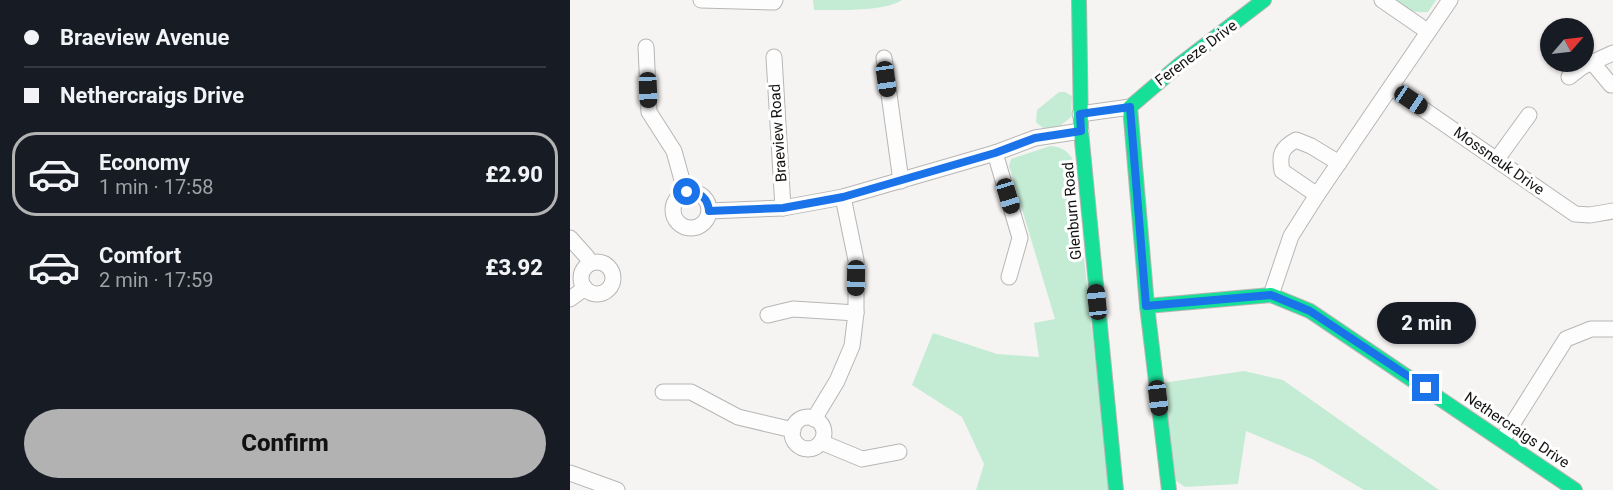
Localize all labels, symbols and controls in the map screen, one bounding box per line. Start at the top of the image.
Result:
street label: Fereneze Drive [1151,16,1241,90]
north arrow [1540,18,1594,72]
map controls [1540,18,1594,72]
text: Braeview Avenue [60,25,229,50]
car [875,60,897,98]
car [638,72,658,108]
car [1391,82,1431,118]
text: Nethercraigs Drive [60,83,244,108]
street label: Braeview Road [766,83,790,183]
street label: Mossneuk Drive [1450,123,1548,199]
icon: car [27,147,81,201]
text: Economy [99,150,190,175]
street label: Glenburn Road [1059,161,1085,261]
text: £2.90 [485,162,543,187]
text: 1 min · 17:58 [99,175,214,199]
car [994,176,1022,216]
route start [673,178,700,205]
icon: car [27,240,81,294]
text: Comfort [99,243,181,268]
text: £3.92 [485,255,543,280]
car [847,260,865,296]
text: 2 min · 17:59 [99,268,214,292]
car [1086,283,1108,321]
callout: 2 min [1376,301,1476,343]
text: 2 min [1401,311,1452,335]
route end [1412,374,1439,401]
car [1147,379,1169,417]
street label: Nethercraigs Drive [1461,388,1573,472]
button: Confirm [24,409,546,478]

